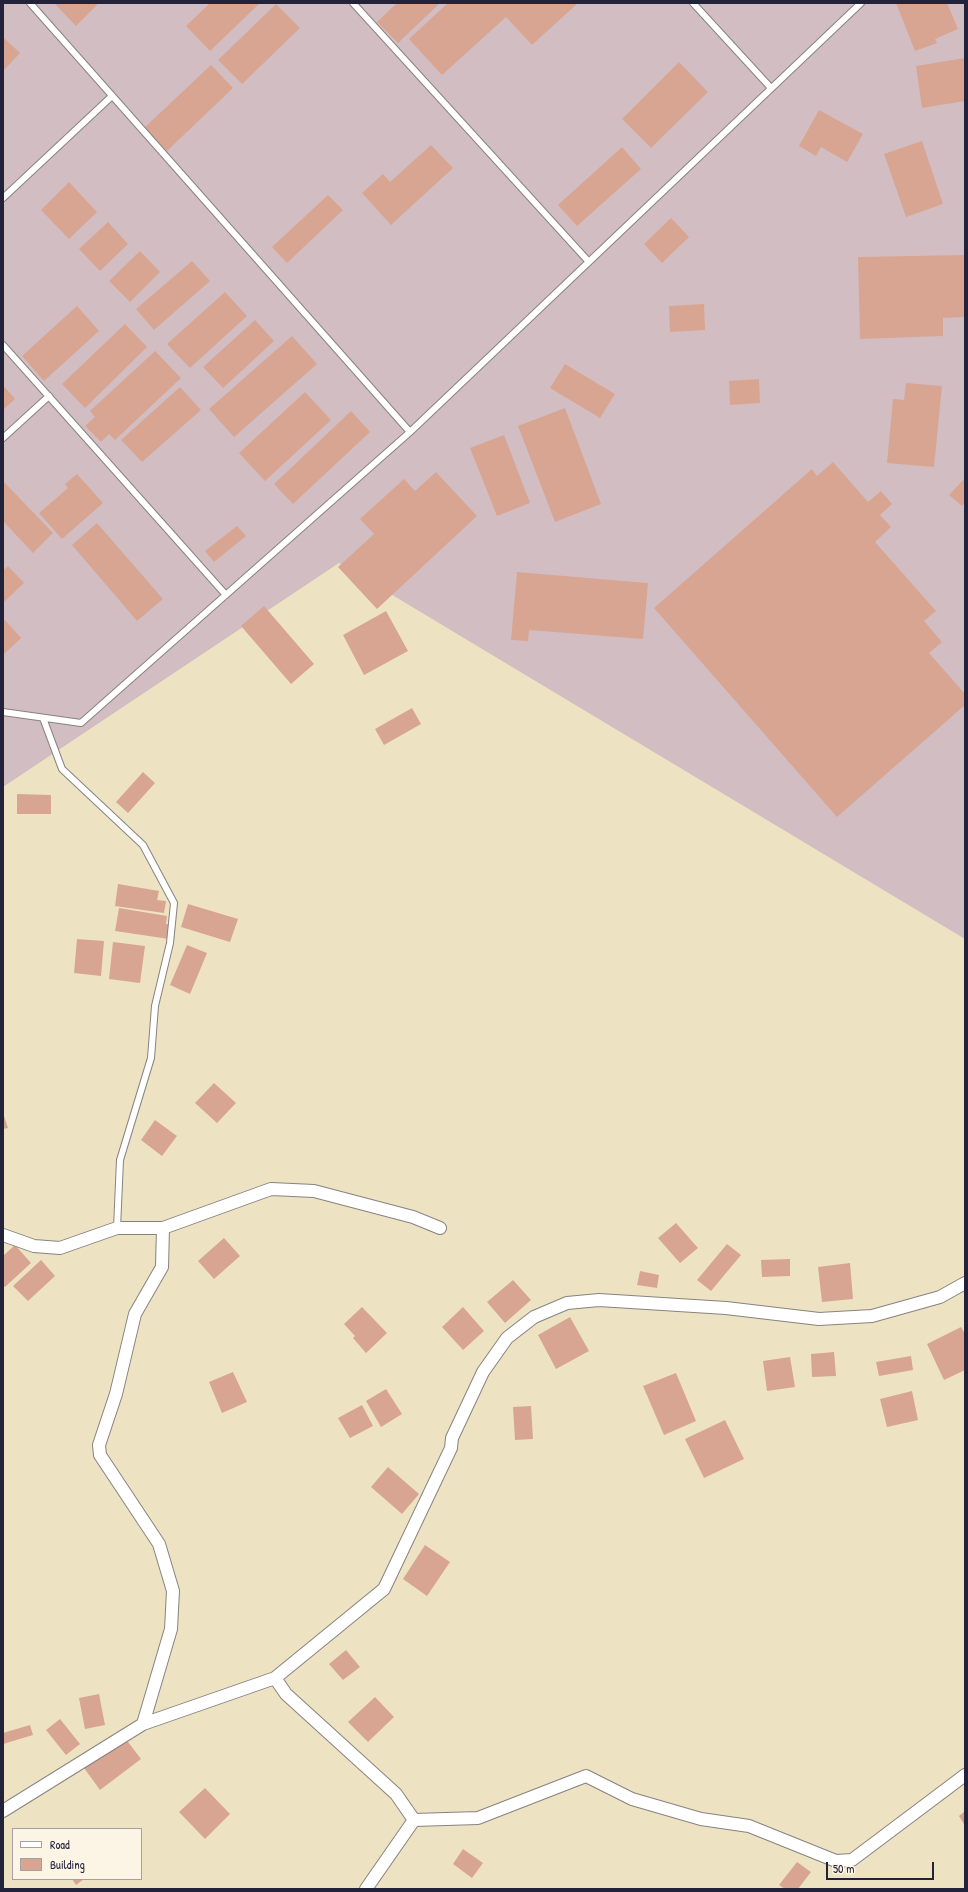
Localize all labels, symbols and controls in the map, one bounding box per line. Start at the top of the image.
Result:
legend [12,1828,142,1880]
text: Road [50,1836,70,1853]
scale bar [828,1854,936,1880]
text: Building [50,1856,85,1873]
text: 50 m [833,1860,854,1877]

